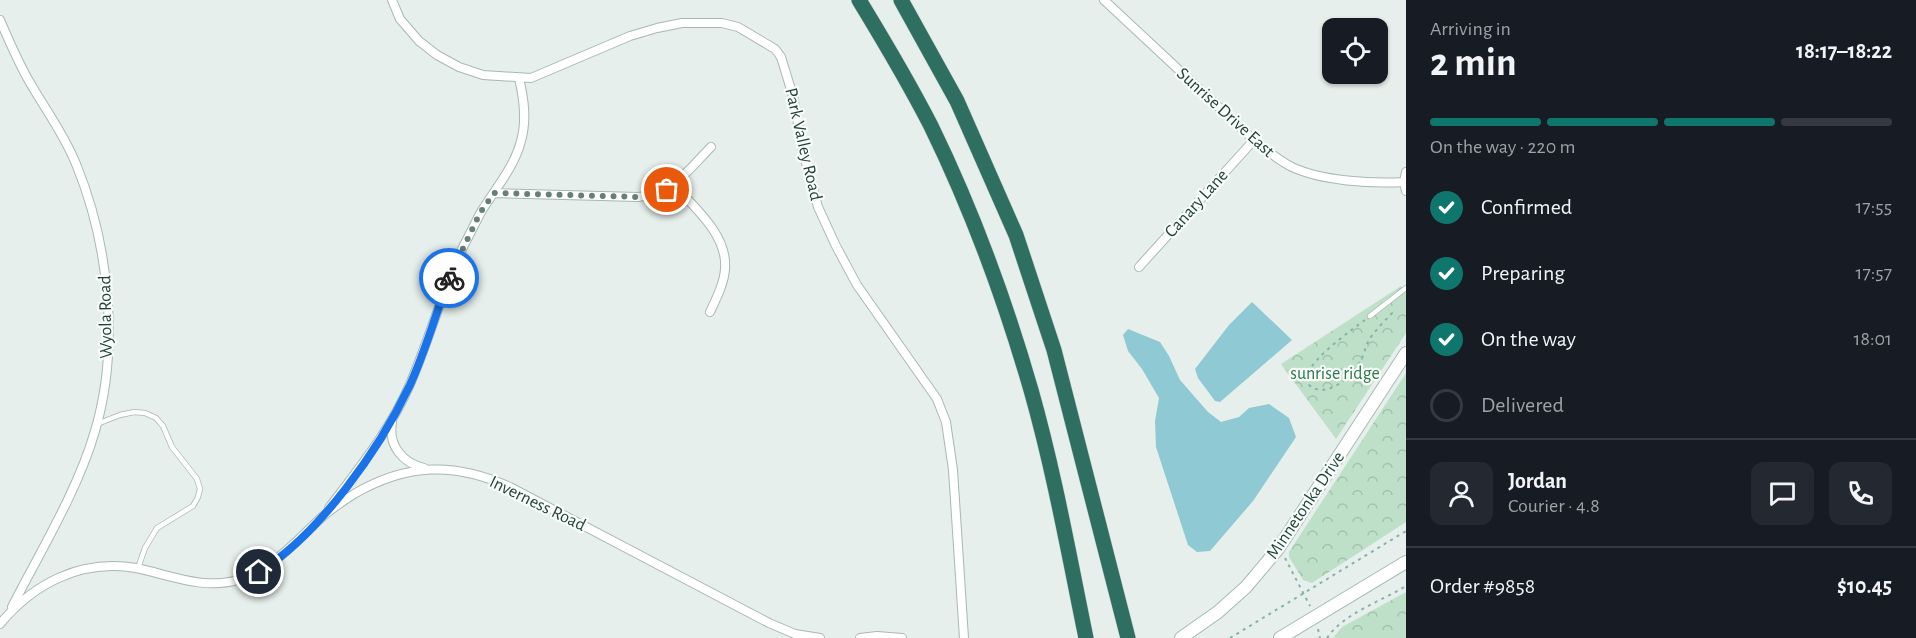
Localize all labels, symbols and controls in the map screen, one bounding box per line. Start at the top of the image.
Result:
map controls [1322,18,1388,84]
button: locate [1322,18,1388,84]
text: Arriving in [1430,19,1511,39]
text: 18:17–18:22 [1796,40,1892,62]
text: 2 min [1430,44,1517,83]
street label: Sunrise Drive East [1173,65,1278,161]
street label: Park Valley Road [781,86,825,202]
text: On the way · 220 m [1430,137,1576,157]
pin [641,164,692,215]
street label: Canary Lane [1162,166,1232,241]
icon: bag [650,173,683,206]
icon: check [1430,191,1463,224]
text: Confirmed [1481,196,1572,218]
text: 17:55 [1855,197,1892,217]
courier [419,248,479,308]
icon: check [1430,257,1463,290]
icon: bike [433,262,466,295]
text: Preparing [1481,262,1565,284]
text: 17:57 [1856,263,1892,283]
street label: Wyola Road [96,275,116,359]
icon: check [1430,323,1463,356]
text: On the way [1481,328,1576,350]
text: 18:01 [1854,329,1892,349]
park label: sunrise ridge [1290,365,1380,383]
text: Delivered [1481,394,1564,416]
street label: Minnetonka Drive [1263,449,1348,563]
button: person [1430,462,1493,525]
button: chat [1751,462,1814,525]
button: phone [1829,462,1892,525]
text: Jordan [1508,470,1567,492]
street label: Inverness Road [487,473,589,535]
text: Courier · 4.8 [1508,496,1600,516]
pin [233,546,284,597]
icon: home [242,555,275,588]
text: Order #9858 [1430,575,1535,597]
text: $10.45 [1837,575,1892,597]

